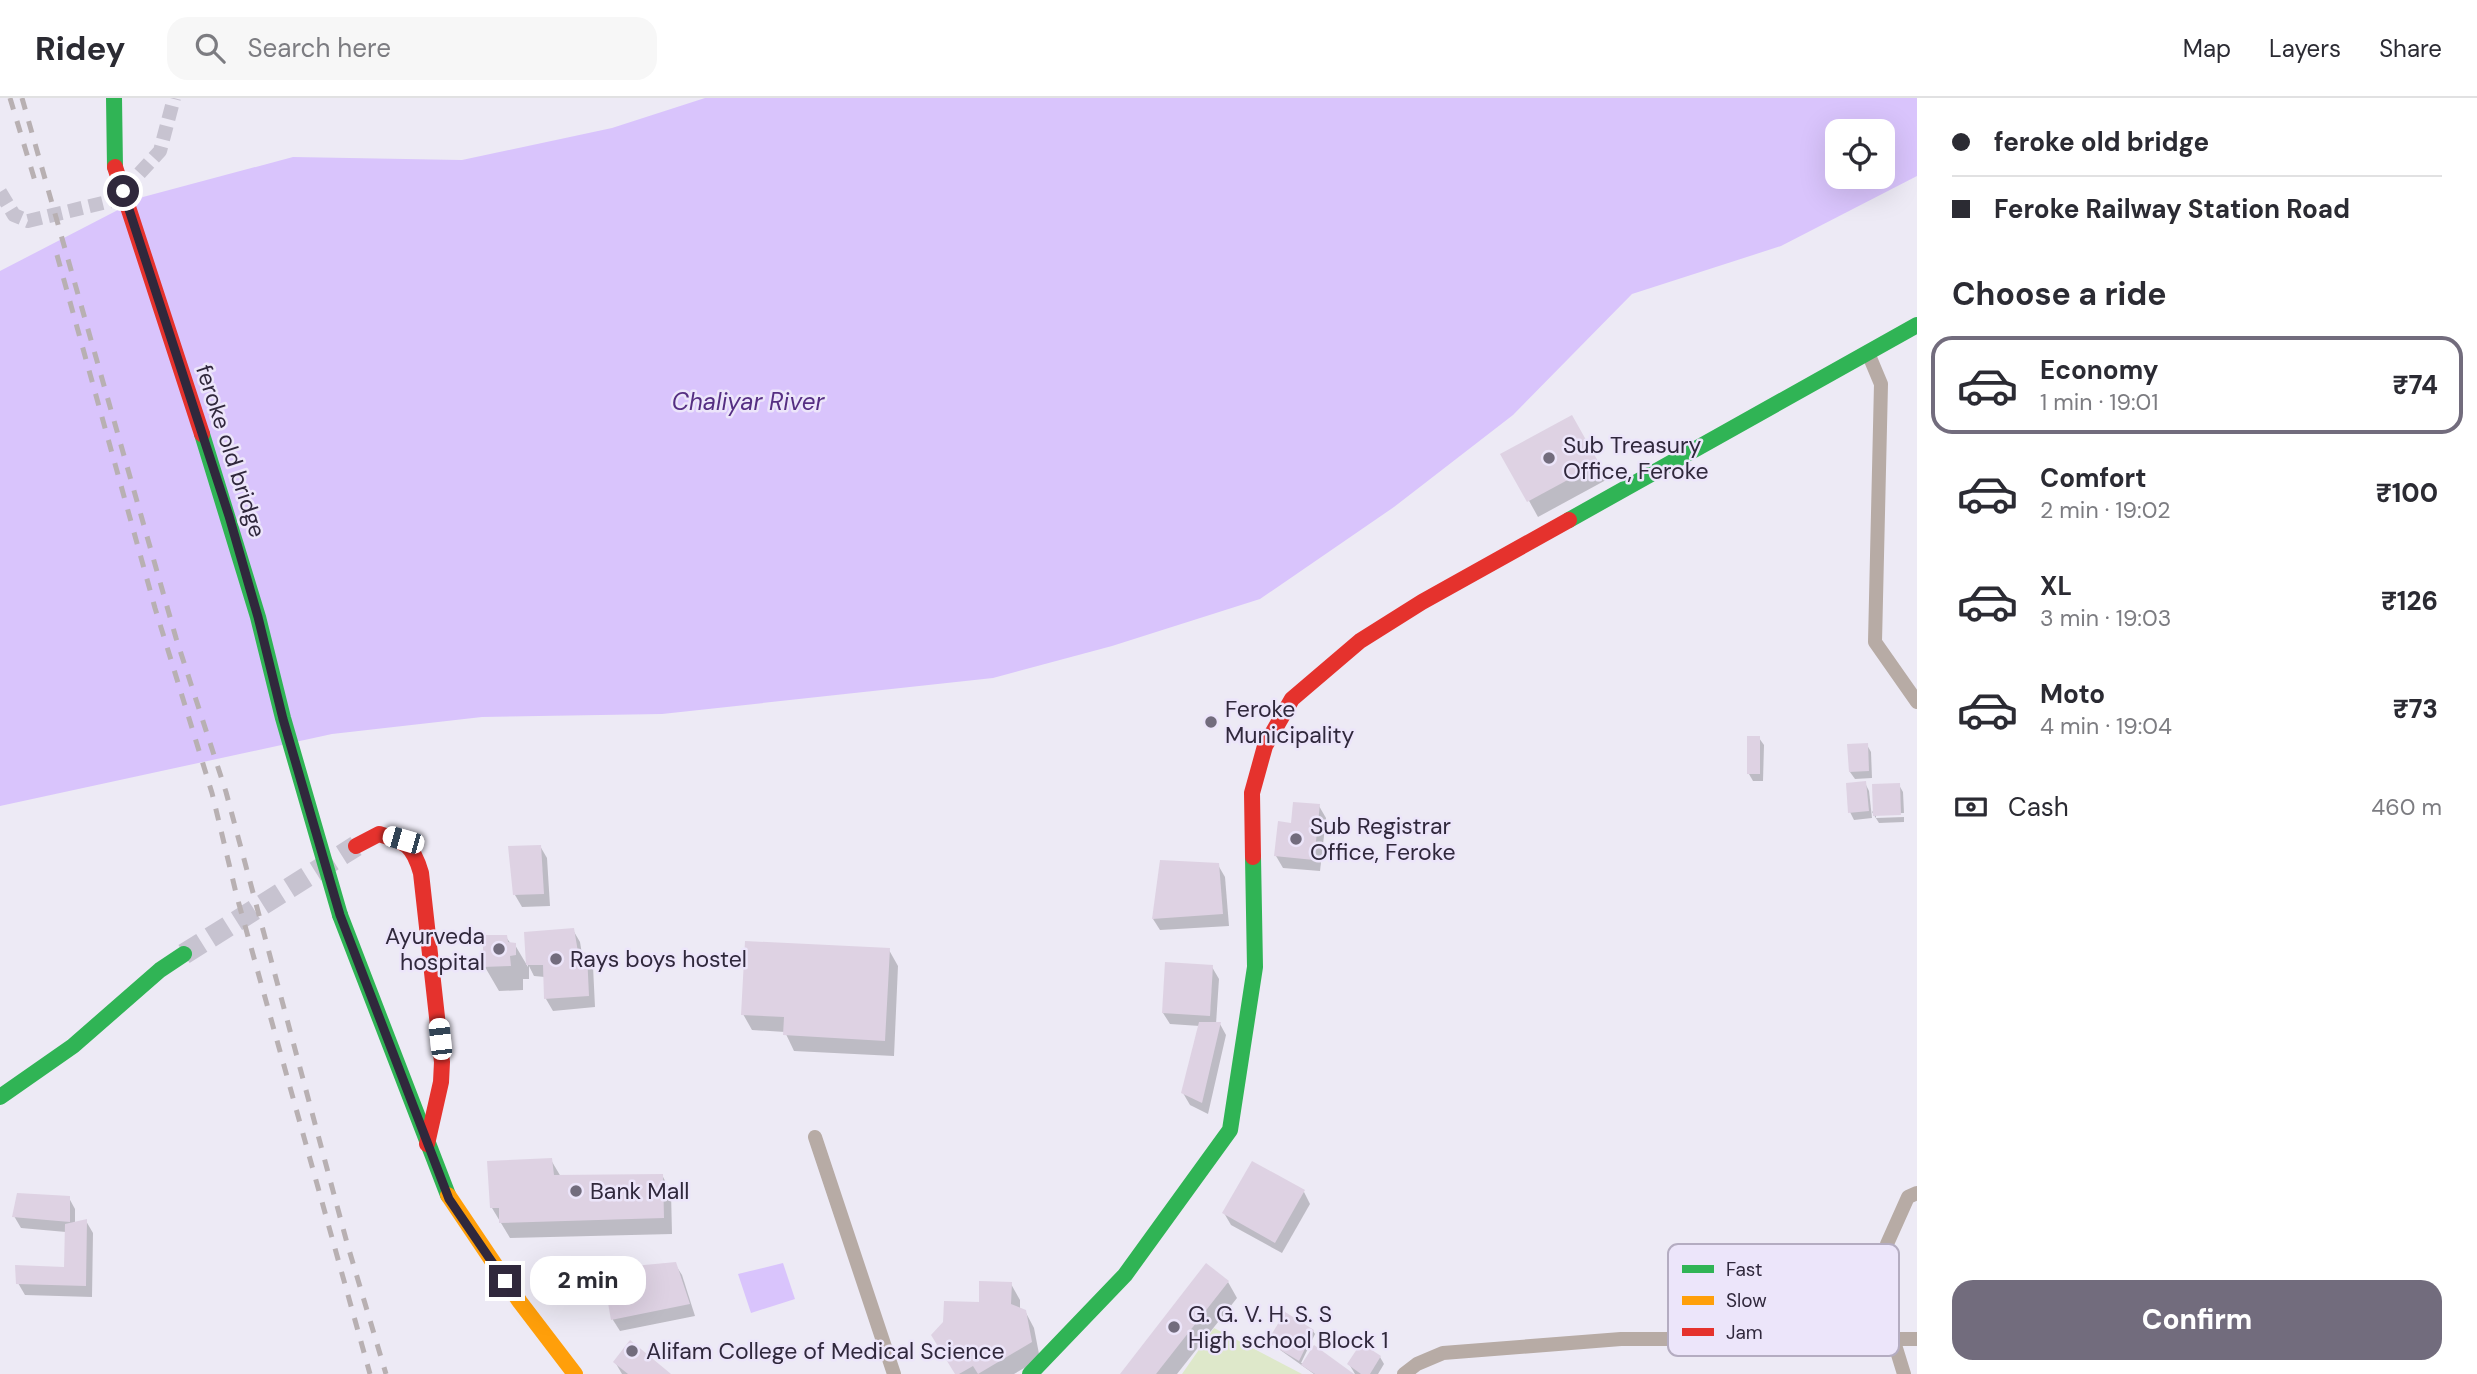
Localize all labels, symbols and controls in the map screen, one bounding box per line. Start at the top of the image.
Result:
search box [167,17,657,80]
text: Ridey [35,27,125,70]
icon: search [191,29,229,67]
text: Search here [247,31,391,65]
text: Map [2183,33,2231,64]
text: Layers [2269,33,2341,64]
text: Share [2379,33,2442,64]
map controls [1825,119,1895,189]
button: locate [1825,119,1895,189]
text: feroke old bridge [1994,125,2209,159]
route start [107,175,139,207]
text: Feroke Railway Station Road [1994,192,2350,226]
text: Choose a ride [1952,273,2167,315]
text: Economy [2040,353,2158,387]
icon: car [1956,354,2019,417]
street label: feroke old bridge [189,361,273,541]
text: ₹74 [2392,368,2438,402]
water label: Chaliyar River [672,386,825,417]
text: 1 min · 19:01 [2040,387,2158,417]
place label: Sub Treasury Office, Feroke [1563,430,1709,486]
marker: Sub Treasury Office, Feroke [1541,450,1557,466]
text: Comfort [2040,461,2146,495]
icon: car [1956,462,2019,525]
text: ₹100 [2376,476,2438,510]
text: 2 min · 19:02 [2040,495,2170,525]
text: XL [2040,569,2072,603]
icon: car [1956,570,2019,633]
text: ₹126 [2381,584,2438,618]
text: 3 min · 19:03 [2040,603,2171,633]
text: Moto [2040,677,2105,711]
icon: car [1956,678,2019,741]
text: ₹73 [2393,692,2438,726]
place label: Feroke Municipality [1225,694,1354,750]
text: 4 min · 19:04 [2040,711,2172,741]
marker: Feroke Municipality [1203,714,1219,730]
icon: cash [1952,788,1990,826]
text: Cash [2008,790,2069,824]
text: 460 m [2371,792,2442,822]
place label: Sub Registrar Office, Feroke [1310,811,1456,867]
car [380,824,427,856]
marker: Sub Registrar Office, Feroke [1288,831,1304,847]
place label: Ayurveda hospital [385,921,485,977]
marker: Ayurveda hospital [491,941,507,957]
place label: Rays boys hostel [570,944,747,974]
marker: Rays boys hostel [548,951,564,967]
car [428,1017,453,1061]
place label: Bank Mall [590,1176,689,1206]
marker: Bank Mall [568,1183,584,1199]
legend [1668,1244,1899,1356]
callout: 2 min [530,1256,645,1306]
text: Fast [1726,1257,1762,1282]
route end [489,1265,521,1297]
text: 2 min [557,1265,619,1295]
button: Confirm [1952,1280,2442,1360]
text: Slow [1726,1288,1767,1313]
place label: G. G. V. H. S. S High school Block 1 [1188,1299,1389,1355]
marker: G. G. V. H. S. S High school Block 1 [1166,1319,1182,1335]
text: Jam [1726,1320,1763,1345]
place label: Alifam College of Medical Science [646,1336,1005,1366]
marker: Alifam College of Medical Science [624,1343,640,1359]

